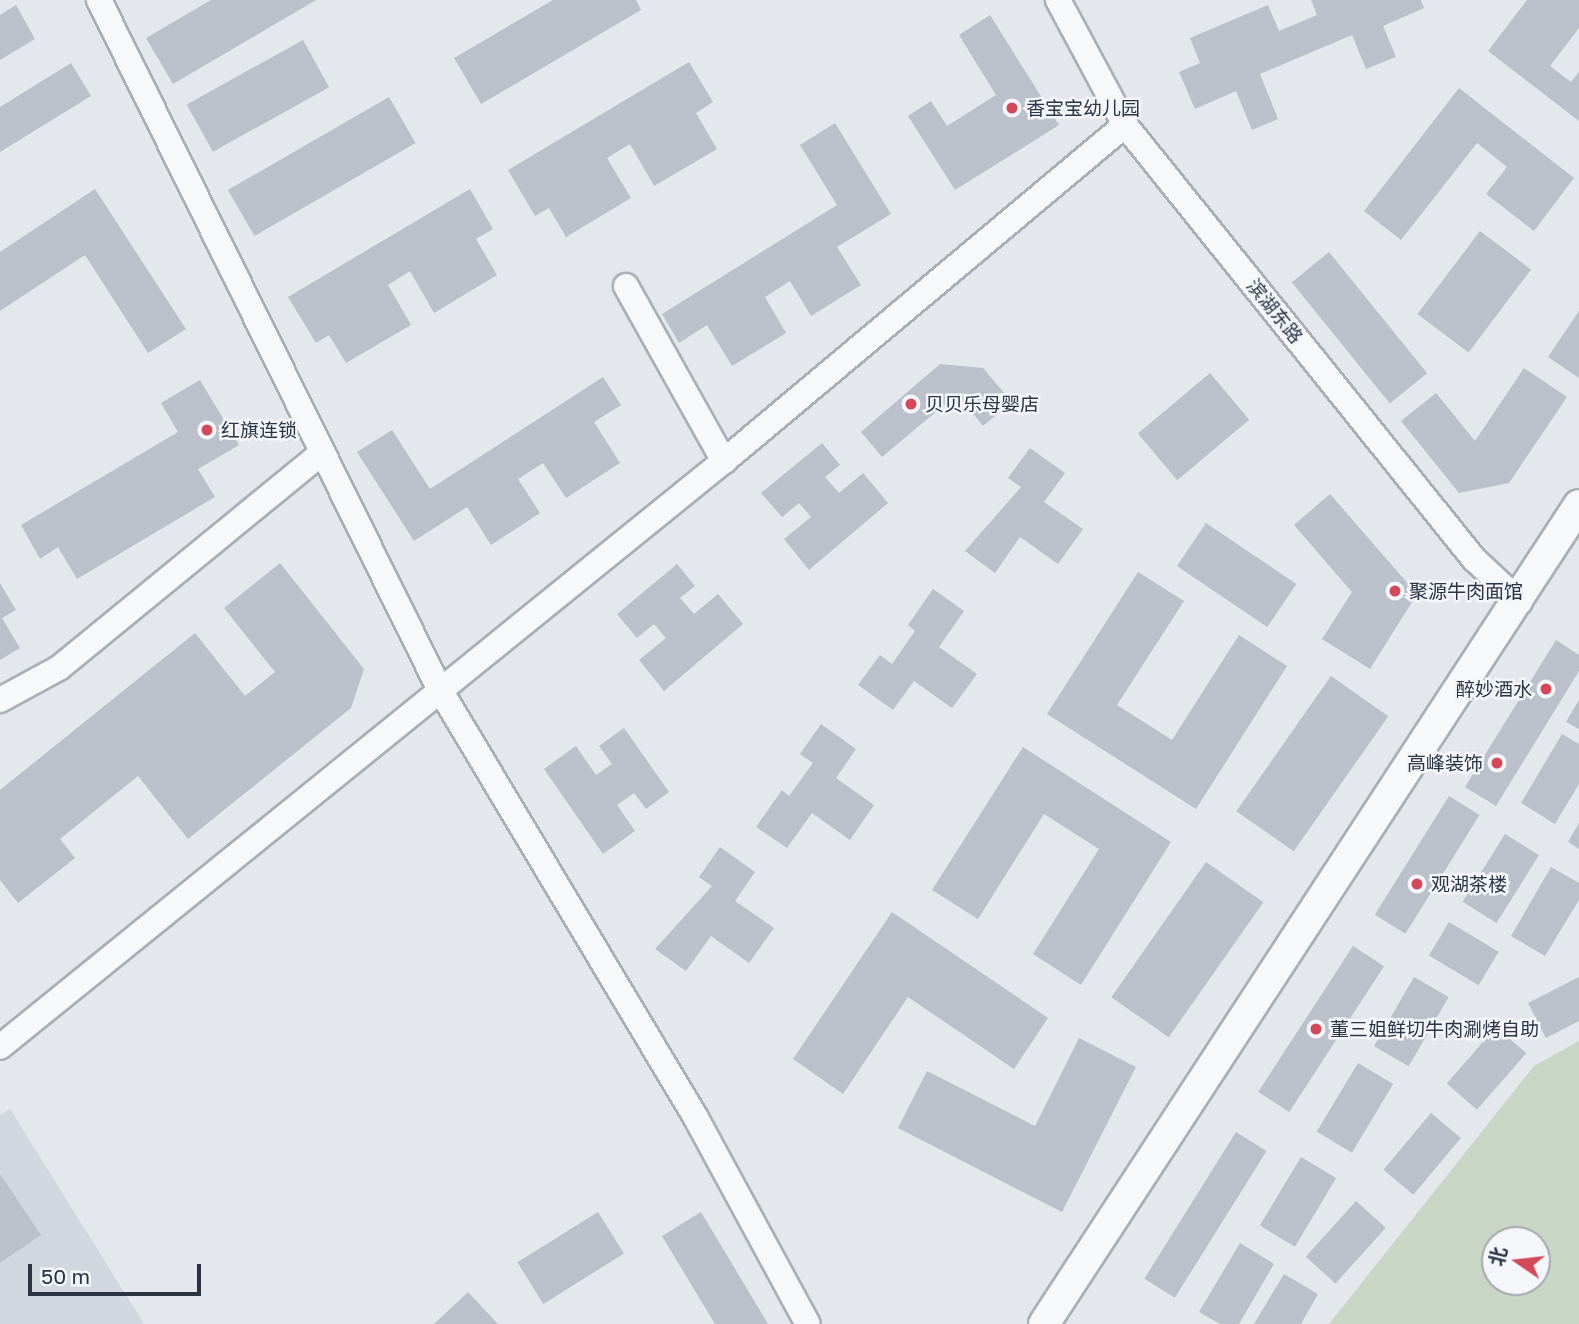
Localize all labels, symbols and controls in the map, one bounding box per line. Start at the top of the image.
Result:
place label: 香宝宝幼儿园 [1026,97,1140,119]
marker: 香宝宝幼儿园 [1004,100,1020,116]
street label: 滨湖东路 [1242,274,1308,348]
place label: 贝贝乐母婴店 [925,393,1039,415]
marker: 贝贝乐母婴店 [903,396,919,412]
place label: 红旗连锁 [221,419,297,441]
marker: 红旗连锁 [199,422,215,438]
place label: 聚源牛肉面馆 [1409,580,1523,602]
marker: 聚源牛肉面馆 [1387,583,1403,599]
place label: 醉妙酒水 [1456,678,1532,700]
marker: 醉妙酒水 [1538,681,1554,697]
place label: 高峰装饰 [1407,752,1483,774]
marker: 高峰装饰 [1489,755,1505,771]
place label: 观湖茶楼 [1431,873,1507,895]
marker: 观湖茶楼 [1409,876,1425,892]
place label: 董三姐鲜切牛肉涮烤自助 [1330,1018,1539,1040]
marker: 董三姐鲜切牛肉涮烤自助 [1308,1021,1324,1037]
north arrow [1481,1226,1551,1296]
text: 北 [1484,1244,1511,1268]
scale bar [32,1250,205,1294]
text: 50 m [41,1263,90,1289]

